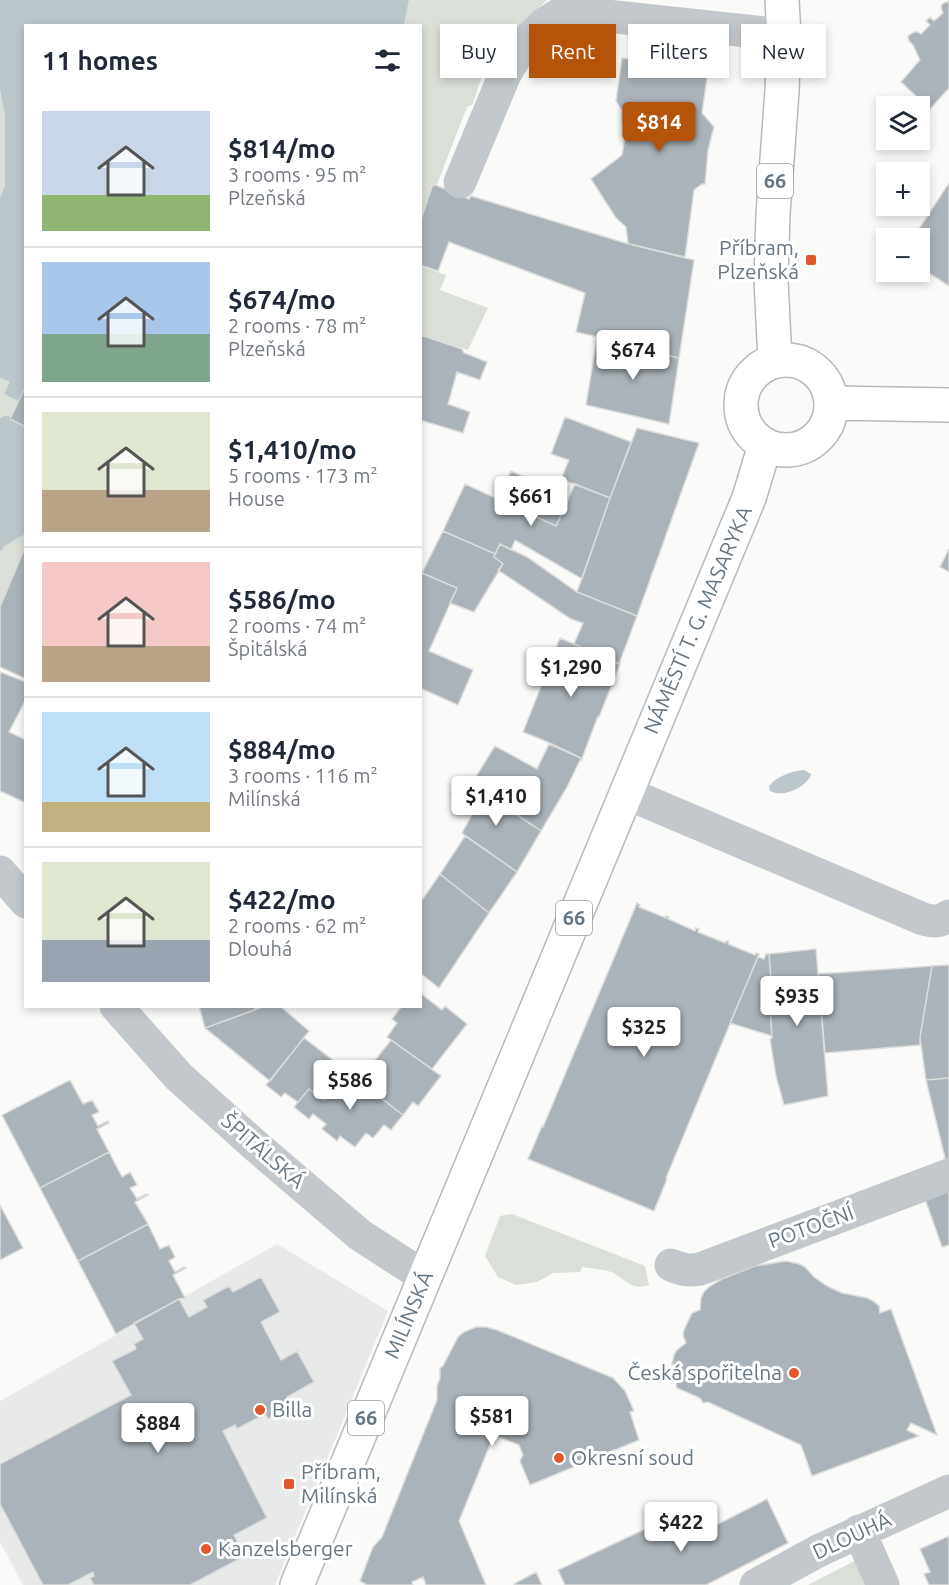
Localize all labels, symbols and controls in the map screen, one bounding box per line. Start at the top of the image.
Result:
chip: Buy [440,24,517,78]
chip: Rent [529,24,616,78]
chip: Filters [628,24,729,78]
chip: New [741,24,826,78]
icon: filters [371,44,404,77]
text: 11 homes [42,46,158,75]
map controls [876,96,930,282]
button: layers [876,96,930,150]
pin: $814 [623,102,695,153]
text: $814 [636,110,682,133]
text: $814/mo [228,134,336,163]
icon: home [90,135,162,207]
button: + [876,162,930,216]
text: 3 rooms · 95 m² [228,163,366,186]
road number: 66 [757,164,793,198]
text: Plzeňská [228,186,306,209]
button: − [876,228,930,282]
place label: Příbram, Plzeňská [717,235,799,283]
marker: Příbram, Plzeňská [804,253,818,267]
text: $674/mo [228,285,336,314]
icon: home [90,286,162,358]
text: 2 rooms · 78 m² [228,314,366,337]
pin: $674 [597,330,669,381]
text: Plzeňská [228,337,306,360]
text: $674 [610,338,656,361]
text: $1,410/mo [228,435,357,464]
icon: home [90,436,162,508]
text: 5 rooms · 173 m² [228,464,378,487]
pin: $661 [495,476,567,527]
text: $661 [508,484,554,507]
text: House [228,487,285,510]
street label: NÁMĚSTÍ T. G. MASARYKA [638,502,756,737]
text: $586/mo [228,585,336,614]
icon: home [90,586,162,658]
text: 2 rooms · 74 m² [228,614,366,637]
text: Špitálská [228,637,307,660]
pin: $1,290 [522,647,620,698]
text: $1,290 [540,655,602,678]
text: $884/mo [228,735,336,764]
icon: home [90,736,162,808]
text: 3 rooms · 116 m² [228,764,378,787]
pin: $1,410 [447,776,545,827]
text: $1,410 [465,784,527,807]
text: Milínská [228,787,301,810]
text: $422/mo [228,885,336,914]
icon: home [90,886,162,958]
road number: 66 [556,901,592,935]
text: 2 rooms · 62 m² [228,914,366,937]
text: Dlouhá [228,937,292,960]
pin: $935 [761,976,833,1027]
text: $935 [774,984,820,1007]
pin: $325 [608,1007,680,1058]
text: $325 [621,1015,667,1038]
pin: $586 [314,1060,386,1111]
text: $586 [327,1068,373,1091]
street label: ŠPITÁLSKÁ [217,1108,310,1193]
street label: POTOČNÍ [765,1199,857,1253]
street label: MILÍNSKÁ [379,1267,437,1362]
place label: Česká spořitelna [627,1360,782,1384]
marker: Česká spořitelna [787,1366,801,1380]
pin: $581 [456,1396,528,1447]
place label: Billa [272,1397,312,1421]
road number: 66 [348,1401,384,1435]
pin: $884 [122,1403,194,1454]
marker: Billa [253,1403,267,1417]
text: $581 [469,1404,515,1427]
text: $884 [135,1411,181,1434]
place label: Okresní soud [571,1445,694,1469]
marker: Okresní soud [552,1451,566,1465]
place label: Příbram, Milínská [301,1459,381,1507]
marker: Příbram, Milínská [282,1477,296,1491]
pin: $422 [645,1502,717,1553]
street label: DLOUHÁ [809,1506,895,1564]
text: $422 [658,1510,704,1533]
place label: Kanzelsberger [218,1536,353,1560]
marker: Kanzelsberger [199,1542,213,1556]

